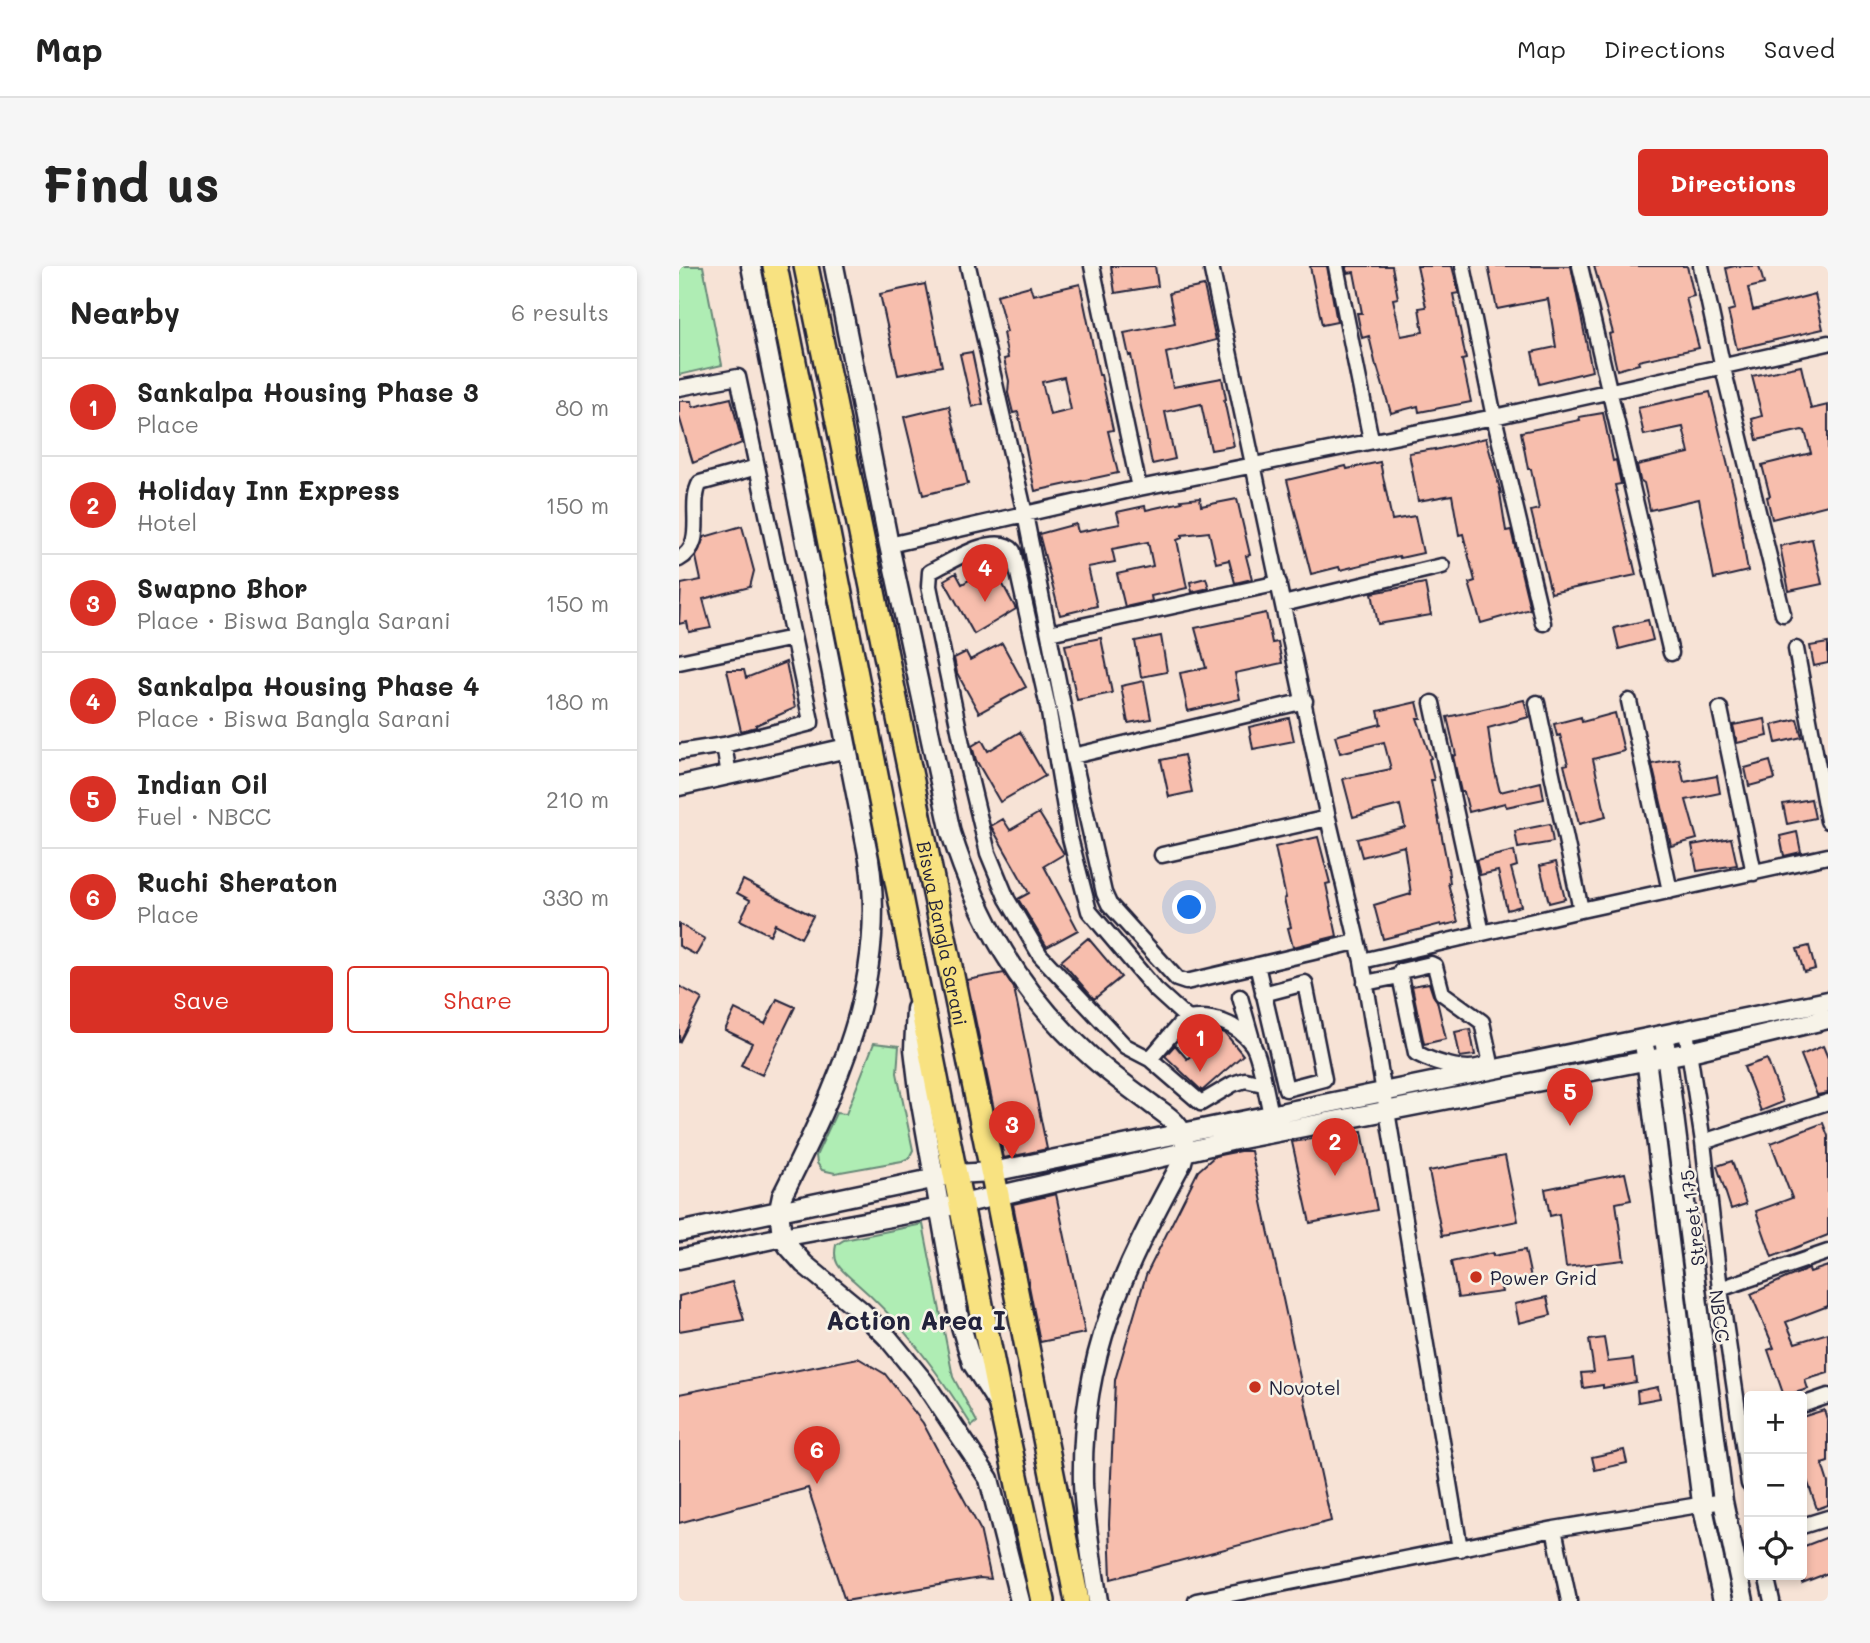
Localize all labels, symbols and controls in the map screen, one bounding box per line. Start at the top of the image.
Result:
text: Map [35,27,103,70]
text: Map [1517,33,1566,64]
text: Directions [1604,33,1726,64]
text: Saved [1764,33,1835,64]
button: Directions [1638,149,1828,216]
text: Find us [42,151,220,214]
text: Nearby [70,292,180,332]
text: 6 results [511,297,609,327]
text: Sankalpa Housing Phase 3 [137,375,479,409]
text: 1 [88,392,98,422]
text: 80 m [555,392,609,422]
text: Place [137,409,199,439]
text: Holiday Inn Express [137,473,400,507]
text: 2 [87,490,99,520]
text: 150 m [545,490,609,520]
text: Hotel [137,507,197,537]
pin: 4 [962,544,1008,602]
text: Swapno Bhor [137,571,308,605]
text: 3 [86,588,100,618]
text: 150 m [545,588,609,618]
text: Place · Biswa Bangla Sarani [137,605,451,635]
text: Sankalpa Housing Phase 4 [137,669,479,703]
text: 4 [86,686,100,716]
text: 180 m [545,686,609,716]
text: Place · Biswa Bangla Sarani [137,703,451,733]
text: Indian Oil [137,767,268,801]
text: 5 [86,784,100,814]
text: 210 m [546,784,609,814]
text: Fuel · NBCC [137,801,271,831]
street label: Biswa Bangla Sarani [912,839,974,1028]
text: Ruchi Sheraton [137,865,337,899]
text: 6 [86,882,100,912]
text: 330 m [542,882,609,912]
your location [1172,890,1206,924]
text: Place [137,899,199,929]
button: Save [70,966,333,1033]
button: Share [347,966,609,1033]
pin: 1 [1177,1014,1223,1072]
pin: 5 [1547,1068,1593,1126]
pin: 3 [989,1101,1035,1159]
pin: 2 [1312,1118,1358,1176]
street label: Street 175 [1674,1168,1710,1268]
place label: Power Grid [1490,1265,1596,1290]
marker: Power Grid [1468,1269,1484,1285]
street label: NBCC [1704,1288,1736,1344]
district label: Action Area I [826,1303,1006,1337]
place label: Novotel [1269,1375,1341,1400]
marker: Novotel [1247,1379,1263,1395]
map controls [1744,1391,1807,1580]
button: + [1744,1391,1807,1454]
pin: 6 [794,1426,840,1484]
button: − [1744,1454,1807,1517]
button: locate [1744,1517,1807,1580]

